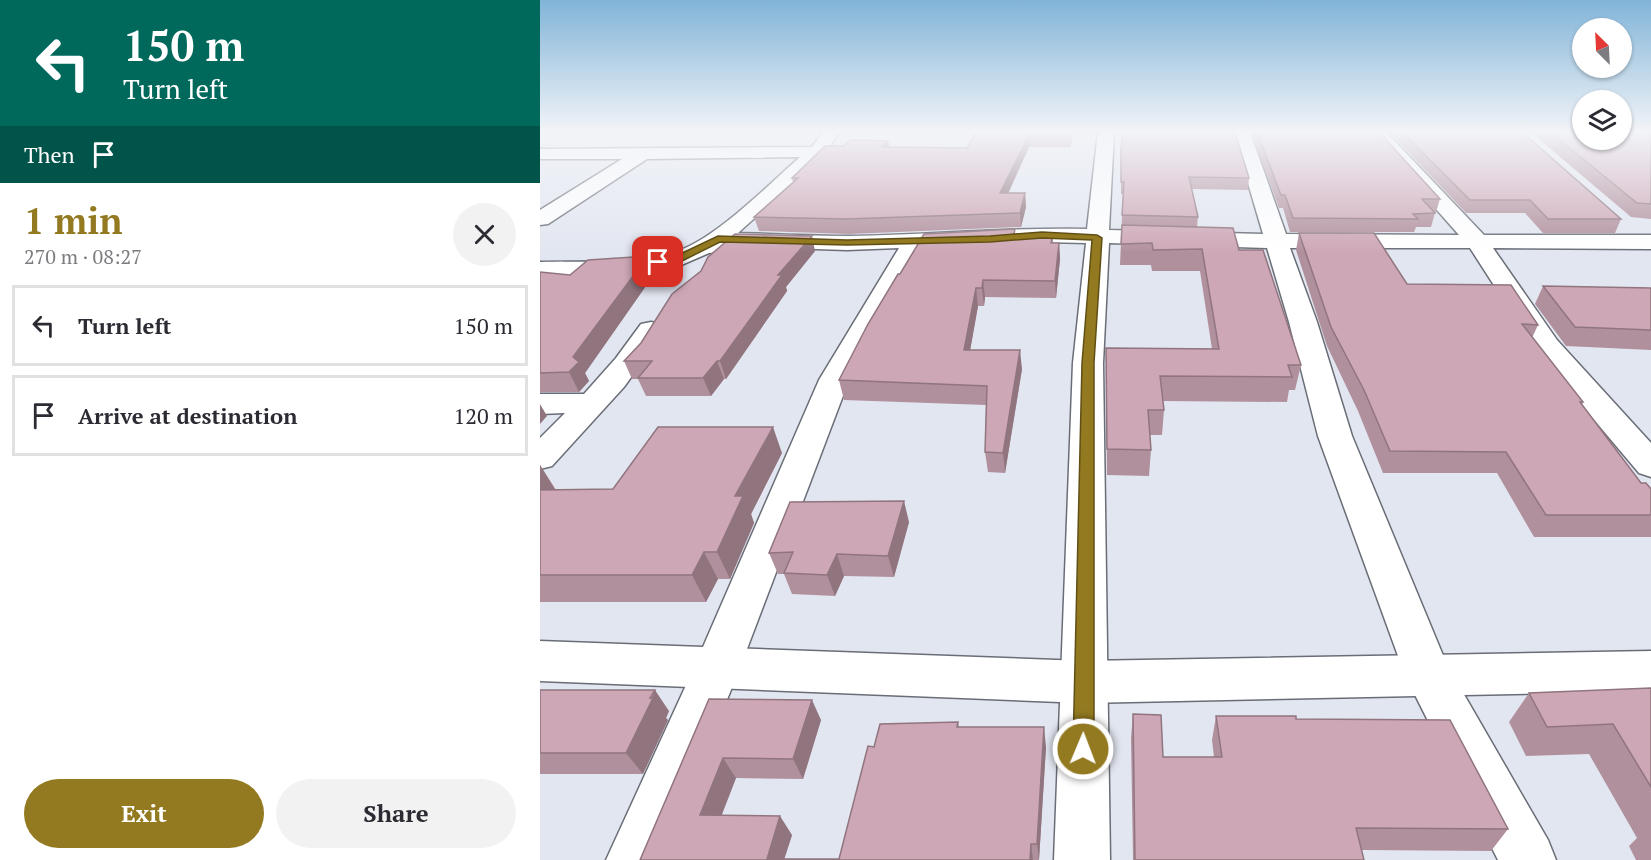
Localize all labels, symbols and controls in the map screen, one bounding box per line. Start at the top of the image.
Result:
text: 150 m [123,17,244,73]
north arrow [1572,18,1632,78]
map controls [1572,18,1632,150]
icon: left [24,24,102,102]
text: Turn left [123,71,228,107]
button: layers [1572,90,1632,150]
icon: arrive [87,138,120,171]
text: Then [24,140,75,169]
text: 1 min [24,197,122,244]
button: close [453,203,516,266]
pin [632,236,683,287]
text: 270 m · 08:27 [24,243,142,270]
icon: arrive [641,245,674,278]
icon: left [27,309,60,342]
text: Turn left [78,311,171,340]
text: 150 m [453,311,513,340]
icon: arrive [27,399,60,432]
text: Arrive at destination [78,401,297,430]
text: 120 m [453,401,513,430]
position arrow [1051,717,1115,781]
button: Exit [24,779,264,848]
button: Share [276,779,516,848]

